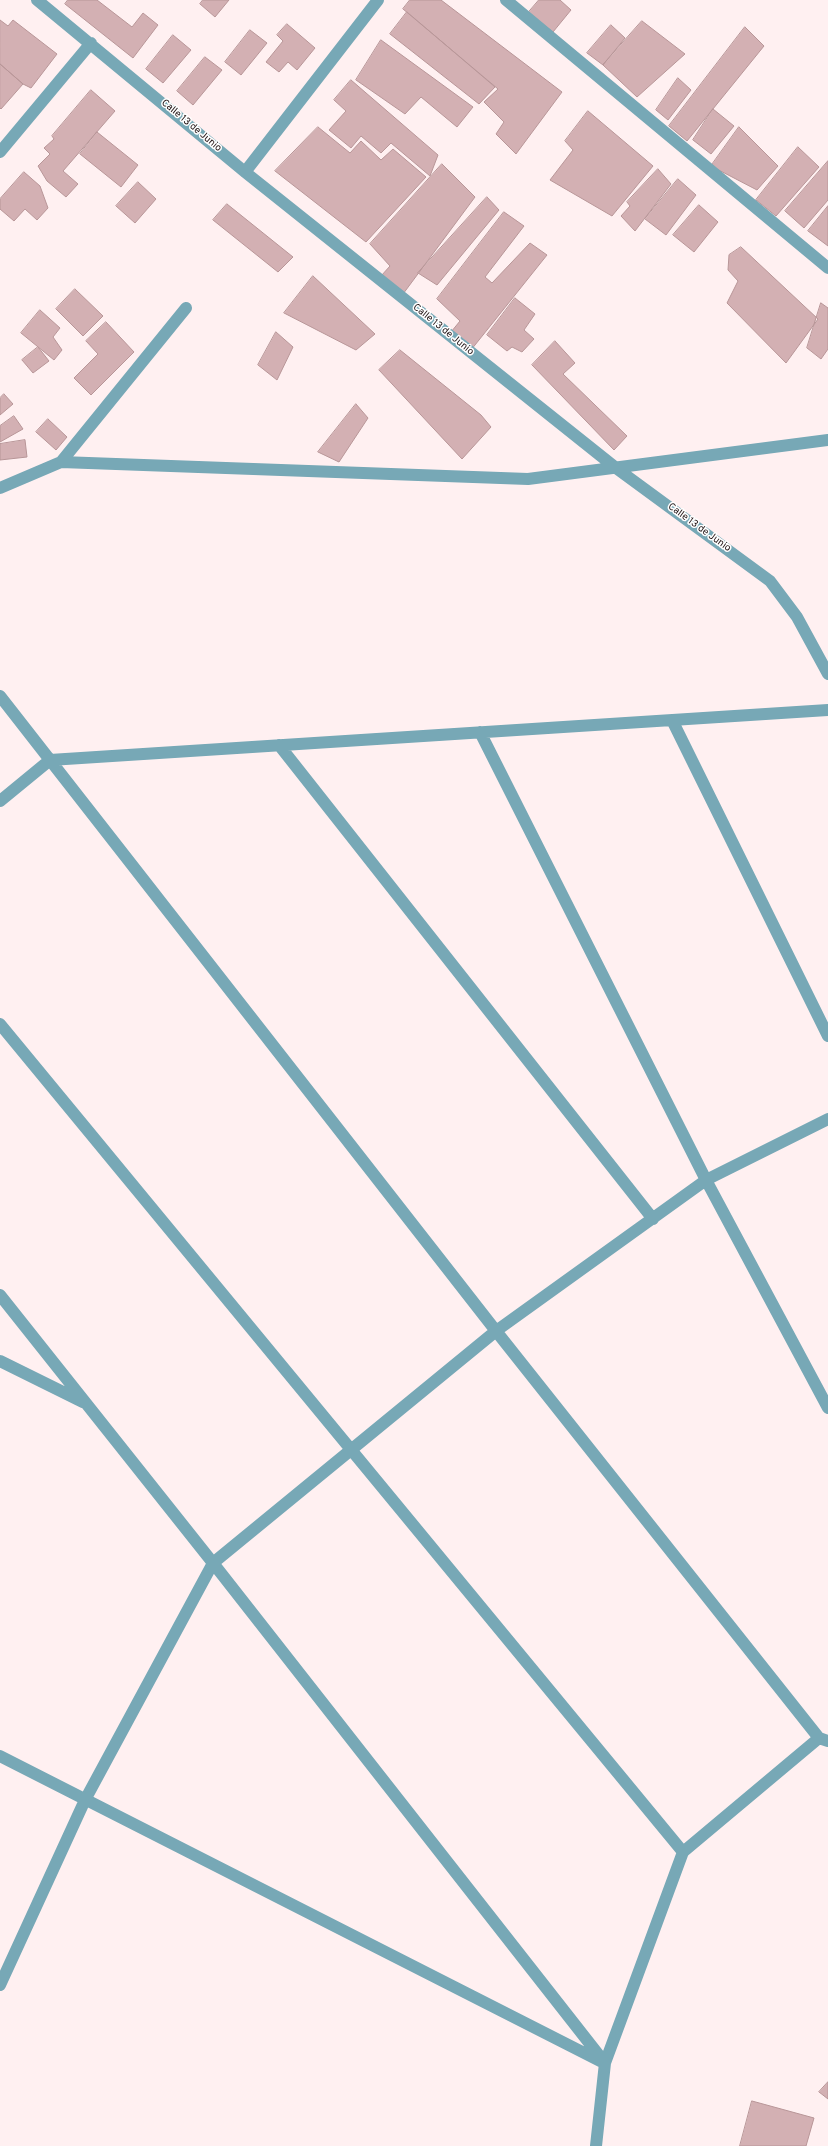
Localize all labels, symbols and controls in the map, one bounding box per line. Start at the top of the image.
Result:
street label: Calle 13 de Junio [158,97,224,155]
street label: Calle 13 de Junio [410,302,476,358]
street label: Calle 13 de Junio [665,501,733,555]

